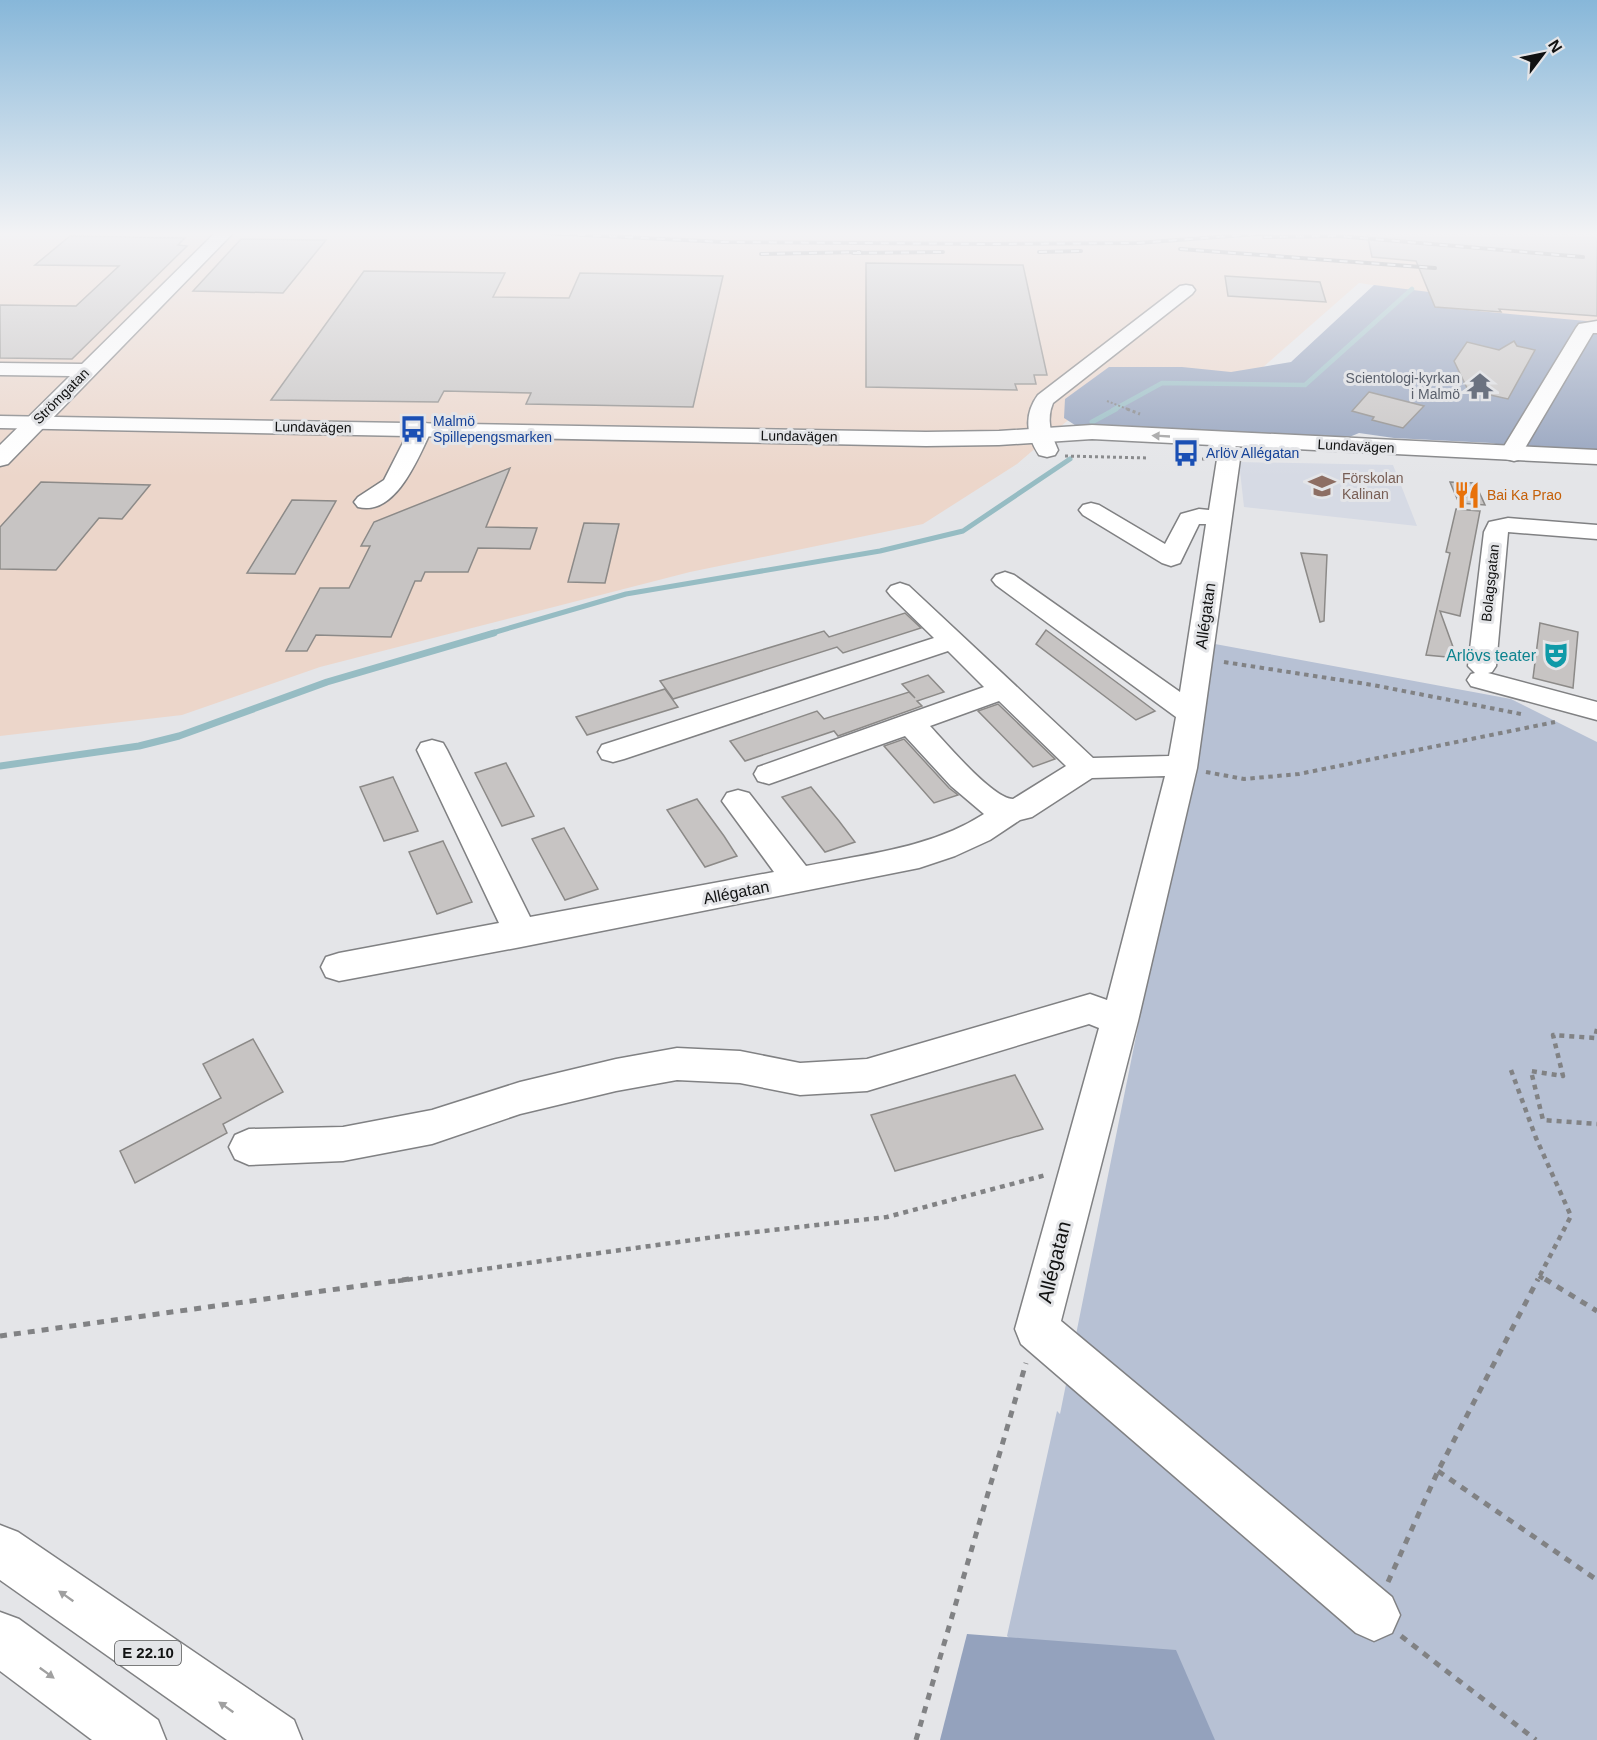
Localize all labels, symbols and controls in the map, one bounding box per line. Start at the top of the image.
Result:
north arrow [1513,24,1573,84]
text: N [1545,37,1566,56]
street label: Strömgatan [30,365,92,427]
place label: Scientologi-kyrkan i Malmö [1346,370,1460,402]
temple icon: Scientologi-kyrkan i Malmö [1465,371,1495,401]
place label: Malmö Spillepengsmarken [433,413,552,445]
bus stop icon: Malmö Spillepengsmarken [398,414,428,444]
street label: Lundavägen [274,418,352,436]
street label: Lundavägen [760,427,838,445]
one-way arrow [1152,431,1171,440]
street label: Lundavägen [1317,436,1395,456]
bus stop icon: Arlöv Allégatan [1171,438,1201,468]
place label: Arlöv Allégatan [1206,445,1299,461]
place label: Förskolan Kalinan [1342,470,1403,502]
school or university icon: Förskolan Kalinan [1307,471,1337,501]
restaurant icon: Bai Ka Prao [1452,480,1482,510]
place label: Bai Ka Prao [1487,487,1562,503]
street label: Bolagsgatan [1478,543,1502,623]
street label: Allégatan [1192,582,1219,650]
theatre icon: Arlövs teater [1541,640,1571,670]
place label: Arlövs teater [1446,647,1537,664]
street label: Allégatan [702,878,770,907]
street label: Allégatan [1033,1219,1075,1305]
one-way arrow [58,1590,74,1602]
road number: E 22.10 [115,1641,181,1665]
one-way arrow [40,1666,55,1678]
one-way arrow [218,1702,234,1713]

